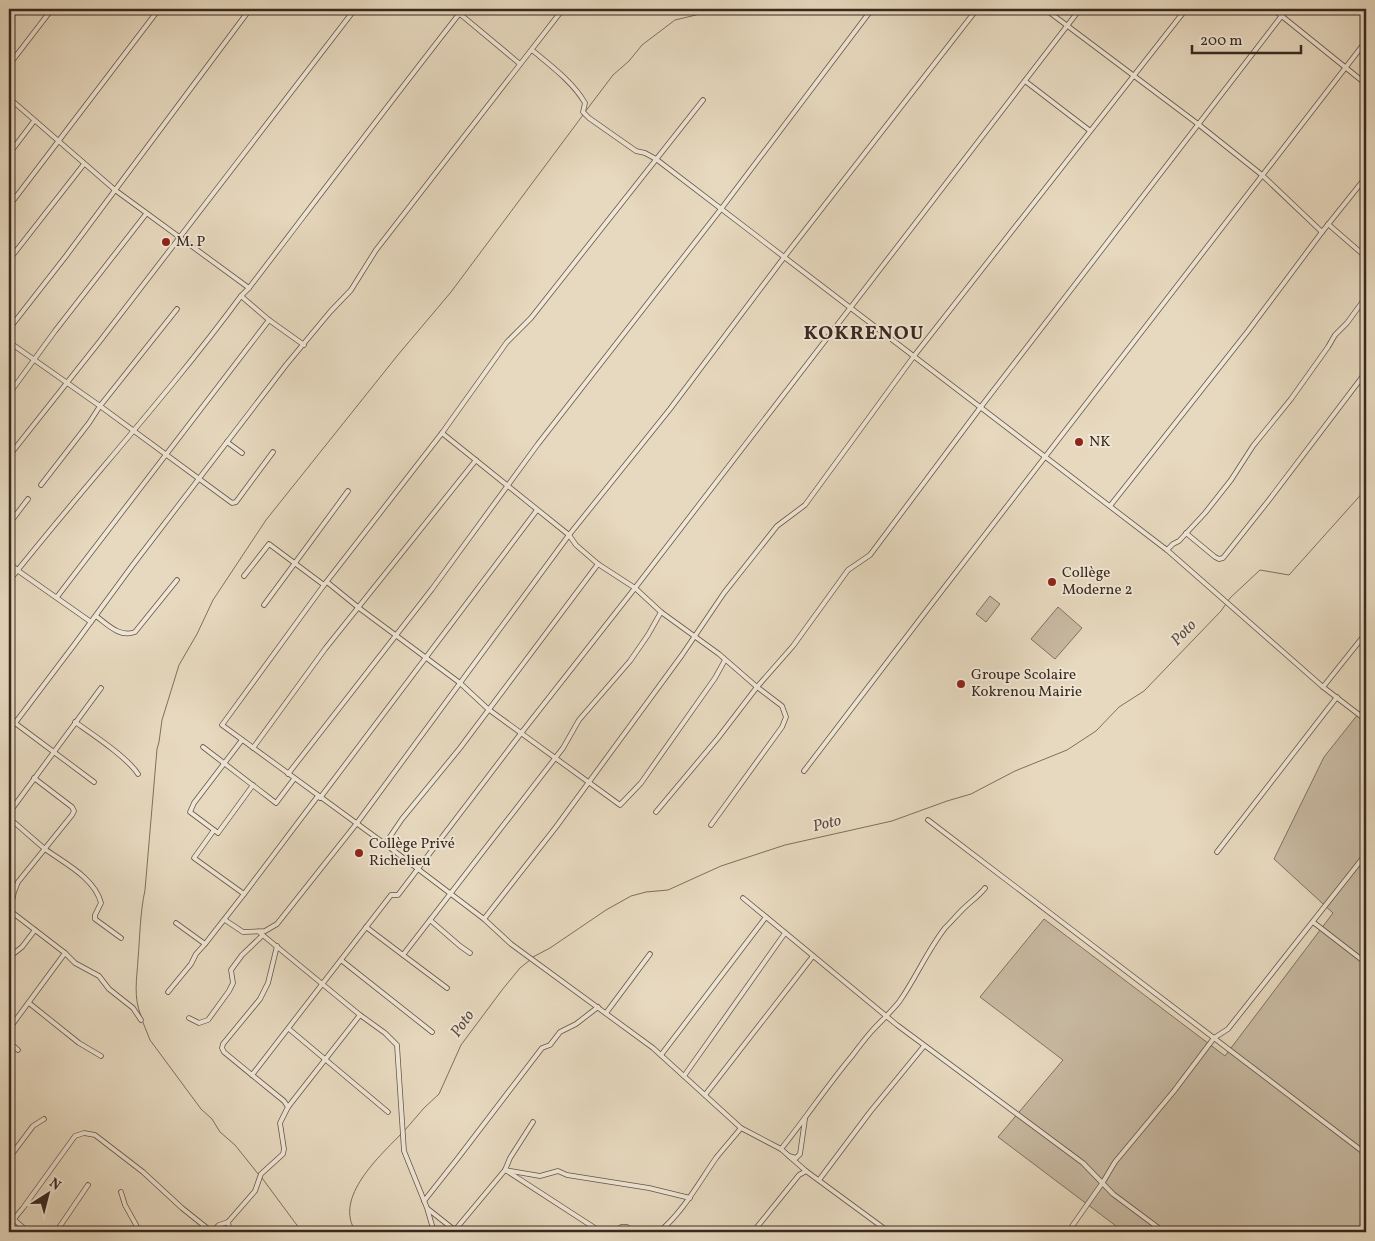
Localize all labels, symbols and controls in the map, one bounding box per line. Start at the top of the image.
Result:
scale bar [1192,22,1301,54]
text: 200 m [1200,31,1243,52]
place label: M. P [176,232,206,253]
marker: M. P [160,236,172,248]
district label: KOKRENOU [804,320,924,348]
place label: NK [1089,432,1110,453]
marker: NK [1073,436,1085,448]
place label: Collège Moderne 2 [1062,563,1133,601]
marker: Collège Moderne 2 [1046,576,1058,588]
water label: Poto [1166,614,1202,651]
place label: Groupe Scolaire Kokrenou Mairie [971,665,1082,703]
marker: Groupe Scolaire Kokrenou Mairie [955,678,967,690]
water label: Poto [811,810,844,838]
place label: Collège Privé Richelieu [369,834,455,872]
marker: Collège Privé Richelieu [353,847,365,859]
water label: Poto [446,1005,481,1042]
north arrow [22,1168,72,1218]
text: N [45,1174,64,1195]

